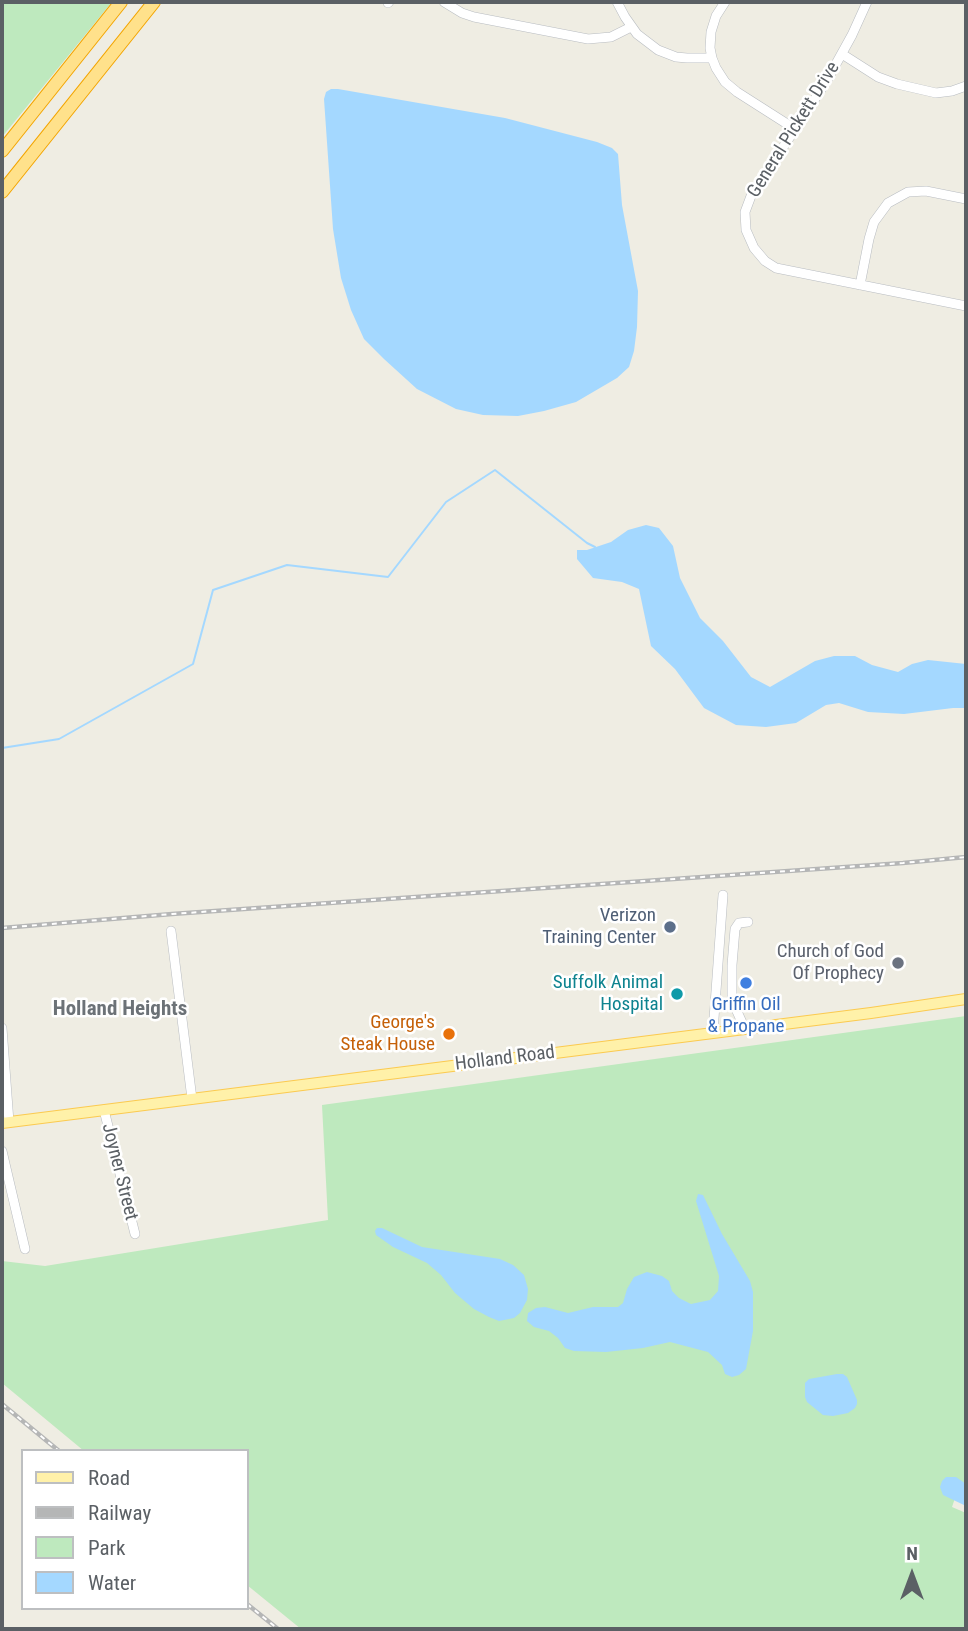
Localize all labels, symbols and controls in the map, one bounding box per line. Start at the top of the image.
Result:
street label: General Pickett Drive [743,58,845,202]
place label: Verizon Training Center [542,905,656,949]
marker: Verizon Training Center [662,919,678,935]
place label: Church of God Of Prophecy [777,941,884,985]
marker: Church of God Of Prophecy [890,955,906,971]
place label: Suffolk Animal Hospital [553,972,663,1016]
marker: Griffin Oil & Propane [738,975,754,991]
marker: Suffolk Animal Hospital [669,986,685,1002]
place label: Griffin Oil & Propane [708,994,784,1038]
district label: Holland Heights [53,997,187,1023]
place label: George's Steak House [341,1012,435,1056]
marker: George's Steak House [441,1026,457,1042]
street label: Holland Road [454,1042,556,1076]
street label: Joyner Street [96,1121,142,1223]
legend [21,1449,248,1610]
text: Road [88,1466,130,1490]
text: Railway [88,1501,151,1525]
text: Park [88,1536,125,1560]
north arrow [877,1540,947,1610]
text: N [906,1542,918,1565]
text: Water [88,1571,136,1595]

